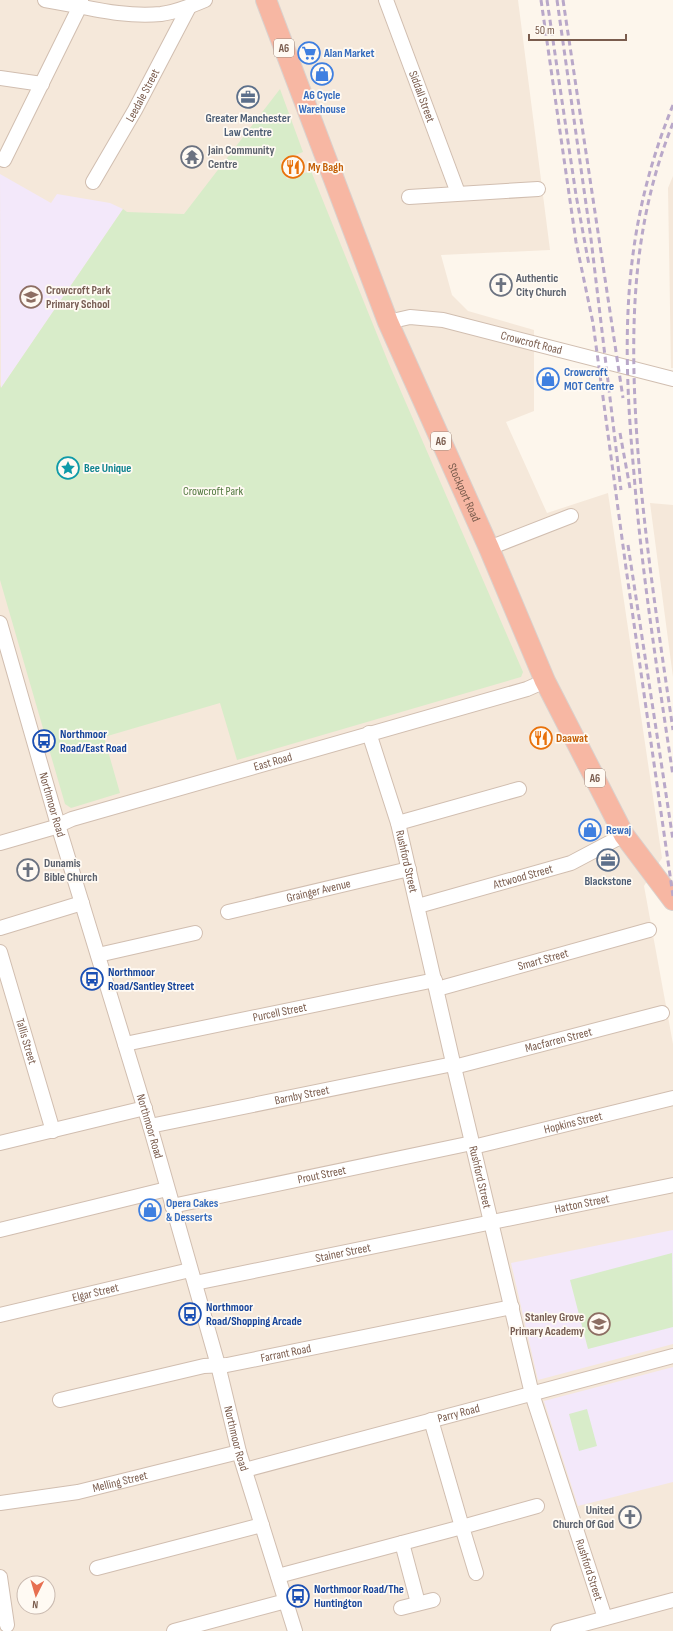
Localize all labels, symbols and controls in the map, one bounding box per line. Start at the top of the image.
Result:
scale bar [529,16,626,42]
text: 50 m [535,23,555,38]
road number: A6 [274,39,294,57]
supermarket icon: Alan Market [296,40,322,66]
place label: Alan Market [323,46,375,61]
shop icon: A6 Cycle Warehouse [309,61,335,87]
street label: Leedale Street [122,66,163,124]
street label: Siddall Street [406,69,439,125]
office icon: Greater Manchester Law Centre [235,84,261,110]
place label: A6 Cycle Warehouse [298,88,346,117]
place label: Greater Manchester Law Centre [205,111,291,140]
place label: Jain Community Centre [207,143,275,172]
temple icon: Jain Community Centre [179,144,205,170]
restaurant icon: My Bagh [280,154,306,180]
place label: My Bagh [308,160,344,175]
place label: Authentic City Church [515,271,566,300]
church icon: Authentic City Church [488,272,514,298]
place label: Crowcroft Park Primary School [46,283,110,312]
school or university icon: Crowcroft Park Primary School [18,284,44,310]
street label: Crowcroft Road [499,328,564,358]
place label: Crowcroft MOT Centre [564,365,614,394]
shop icon: Crowcroft MOT Centre [535,366,561,392]
road number: A6 [431,432,451,450]
place icon: Bee Unique [55,455,81,481]
place label: Bee Unique [84,461,131,476]
street label: Stockport Road [445,461,484,524]
park label: Crowcroft Park [183,484,243,499]
restaurant icon: Daawat [528,725,554,751]
place label: Northmoor Road/East Road [60,727,127,756]
bus stop icon: Northmoor Road/East Road [31,728,57,754]
place label: Daawat [556,731,588,746]
street label: East Road [252,749,294,774]
road number: A6 [585,769,605,787]
street label: Northmoor Road [36,771,69,839]
shop icon: Rewaj [577,817,603,843]
place label: Rewaj [606,823,631,838]
street label: Rushford Street [392,829,421,895]
office icon: Blackstone [595,847,621,873]
place label: Dunamis Bible Church [44,856,98,885]
church icon: Dunamis Bible Church [15,857,41,883]
street label: Attwood Street [490,861,555,892]
place label: Blackstone [584,874,632,889]
street label: Grainger Avenue [285,876,352,905]
street label: Smart Street [516,945,570,974]
place label: Northmoor Road/Santley Street [108,965,194,994]
bus stop icon: Northmoor Road/Santley Street [79,966,105,992]
street label: Purcell Street [251,999,308,1025]
street label: Tallis Street [13,1016,40,1066]
street label: Macfarren Street [523,1024,594,1056]
street label: Barnby Street [273,1082,331,1108]
street label: Northmoor Road [133,1092,166,1160]
street label: Hopkins Street [542,1108,604,1137]
street label: Rushford Street [466,1144,495,1210]
street label: Prout Street [296,1162,348,1187]
street label: Hatton Street [553,1191,611,1217]
place label: Opera Cakes & Desserts [166,1196,219,1225]
shop icon: Opera Cakes & Desserts [137,1197,163,1223]
street label: Stainer Street [314,1240,372,1266]
street label: Elgar Street [71,1280,120,1305]
place label: Northmoor Road/Shopping Arcade [206,1300,302,1329]
bus stop icon: Northmoor Road/Shopping Arcade [177,1301,203,1327]
place label: Stanley Grove Primary Academy [510,1310,584,1339]
school or university icon: Stanley Grove Primary Academy [586,1311,612,1337]
street label: Farrant Road [259,1341,312,1365]
street label: Parry Road [436,1400,481,1426]
street label: Northmoor Road [221,1404,252,1473]
street label: Melling Street [91,1467,149,1496]
place label: United Church Of God [553,1503,614,1532]
church icon: United Church Of God [617,1504,643,1530]
street label: Rushford Street [572,1537,606,1603]
north arrow [16,1575,56,1615]
place label: Northmoor Road/The Huntington [314,1582,404,1611]
bus stop icon: Northmoor Road/The Huntington [285,1583,311,1609]
text: N [32,1598,39,1611]

